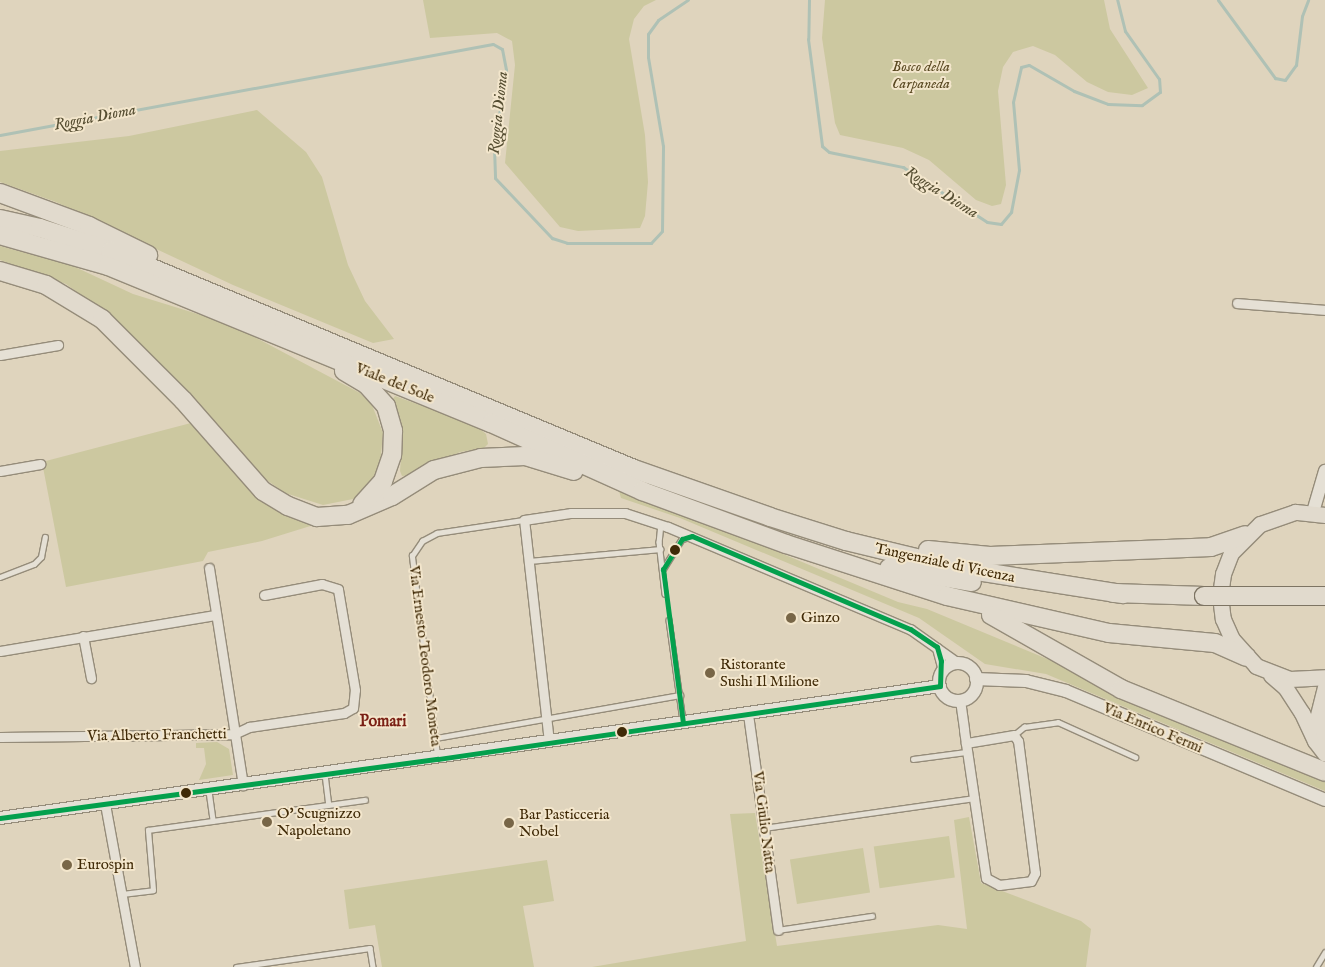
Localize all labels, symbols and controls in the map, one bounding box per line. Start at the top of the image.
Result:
park label: Bosco della Carpaneda [892,57,950,92]
water label: Roggia Dioma [485,71,513,155]
water label: Roggia Dioma [52,101,138,135]
water label: Roggia Dioma [901,163,981,223]
street label: Viale del Sole [353,359,437,407]
street label: Tangenziale di Vicenza [873,539,1017,587]
unlabelled marker [670,545,680,555]
street label: Via Ernesto Teodoro Moneta [405,565,445,747]
place label: Ginzo [801,609,840,627]
marker: Ginzo [785,612,797,624]
place label: Ristorante Sushi Il Milione [720,655,819,690]
marker: Ristorante Sushi Il Milione [704,667,716,679]
street label: Via Enrico Fermi [1100,699,1206,757]
district label: Pomari [360,712,406,732]
street label: Via Alberto Franchetti [87,725,227,745]
unlabelled marker [617,727,627,737]
street label: Via Giulio Natta [749,770,779,874]
unlabelled marker [181,788,191,798]
place label: O' Scugnizzo Napoletano [277,804,361,839]
place label: Bar Pasticceria Nobel [519,805,609,840]
marker: O' Scugnizzo Napoletano [261,816,273,828]
marker: Bar Pasticceria Nobel [503,817,515,829]
place label: Eurospin [77,856,134,874]
marker: Eurospin [61,859,73,871]

